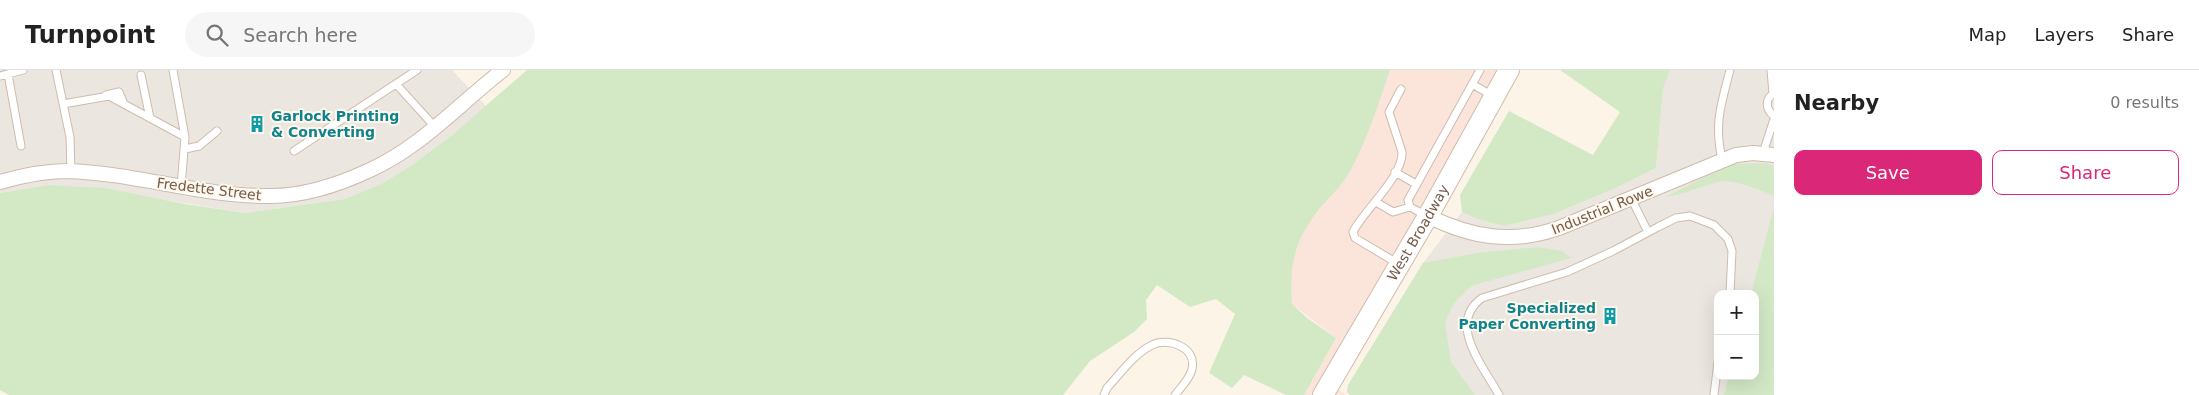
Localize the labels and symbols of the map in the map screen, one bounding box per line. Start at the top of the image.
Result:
place label: Garlock Printing & Converting [271,108,399,140]
building icon: Garlock Printing & Converting [247,114,267,134]
street label: Fredette Street [156,175,263,203]
street label: West Broadway [1384,182,1452,284]
street label: Industrial Rowe [1549,182,1655,238]
place label: Specialized Paper Converting [1459,300,1596,332]
building icon: Specialized Paper Converting [1600,306,1620,326]

